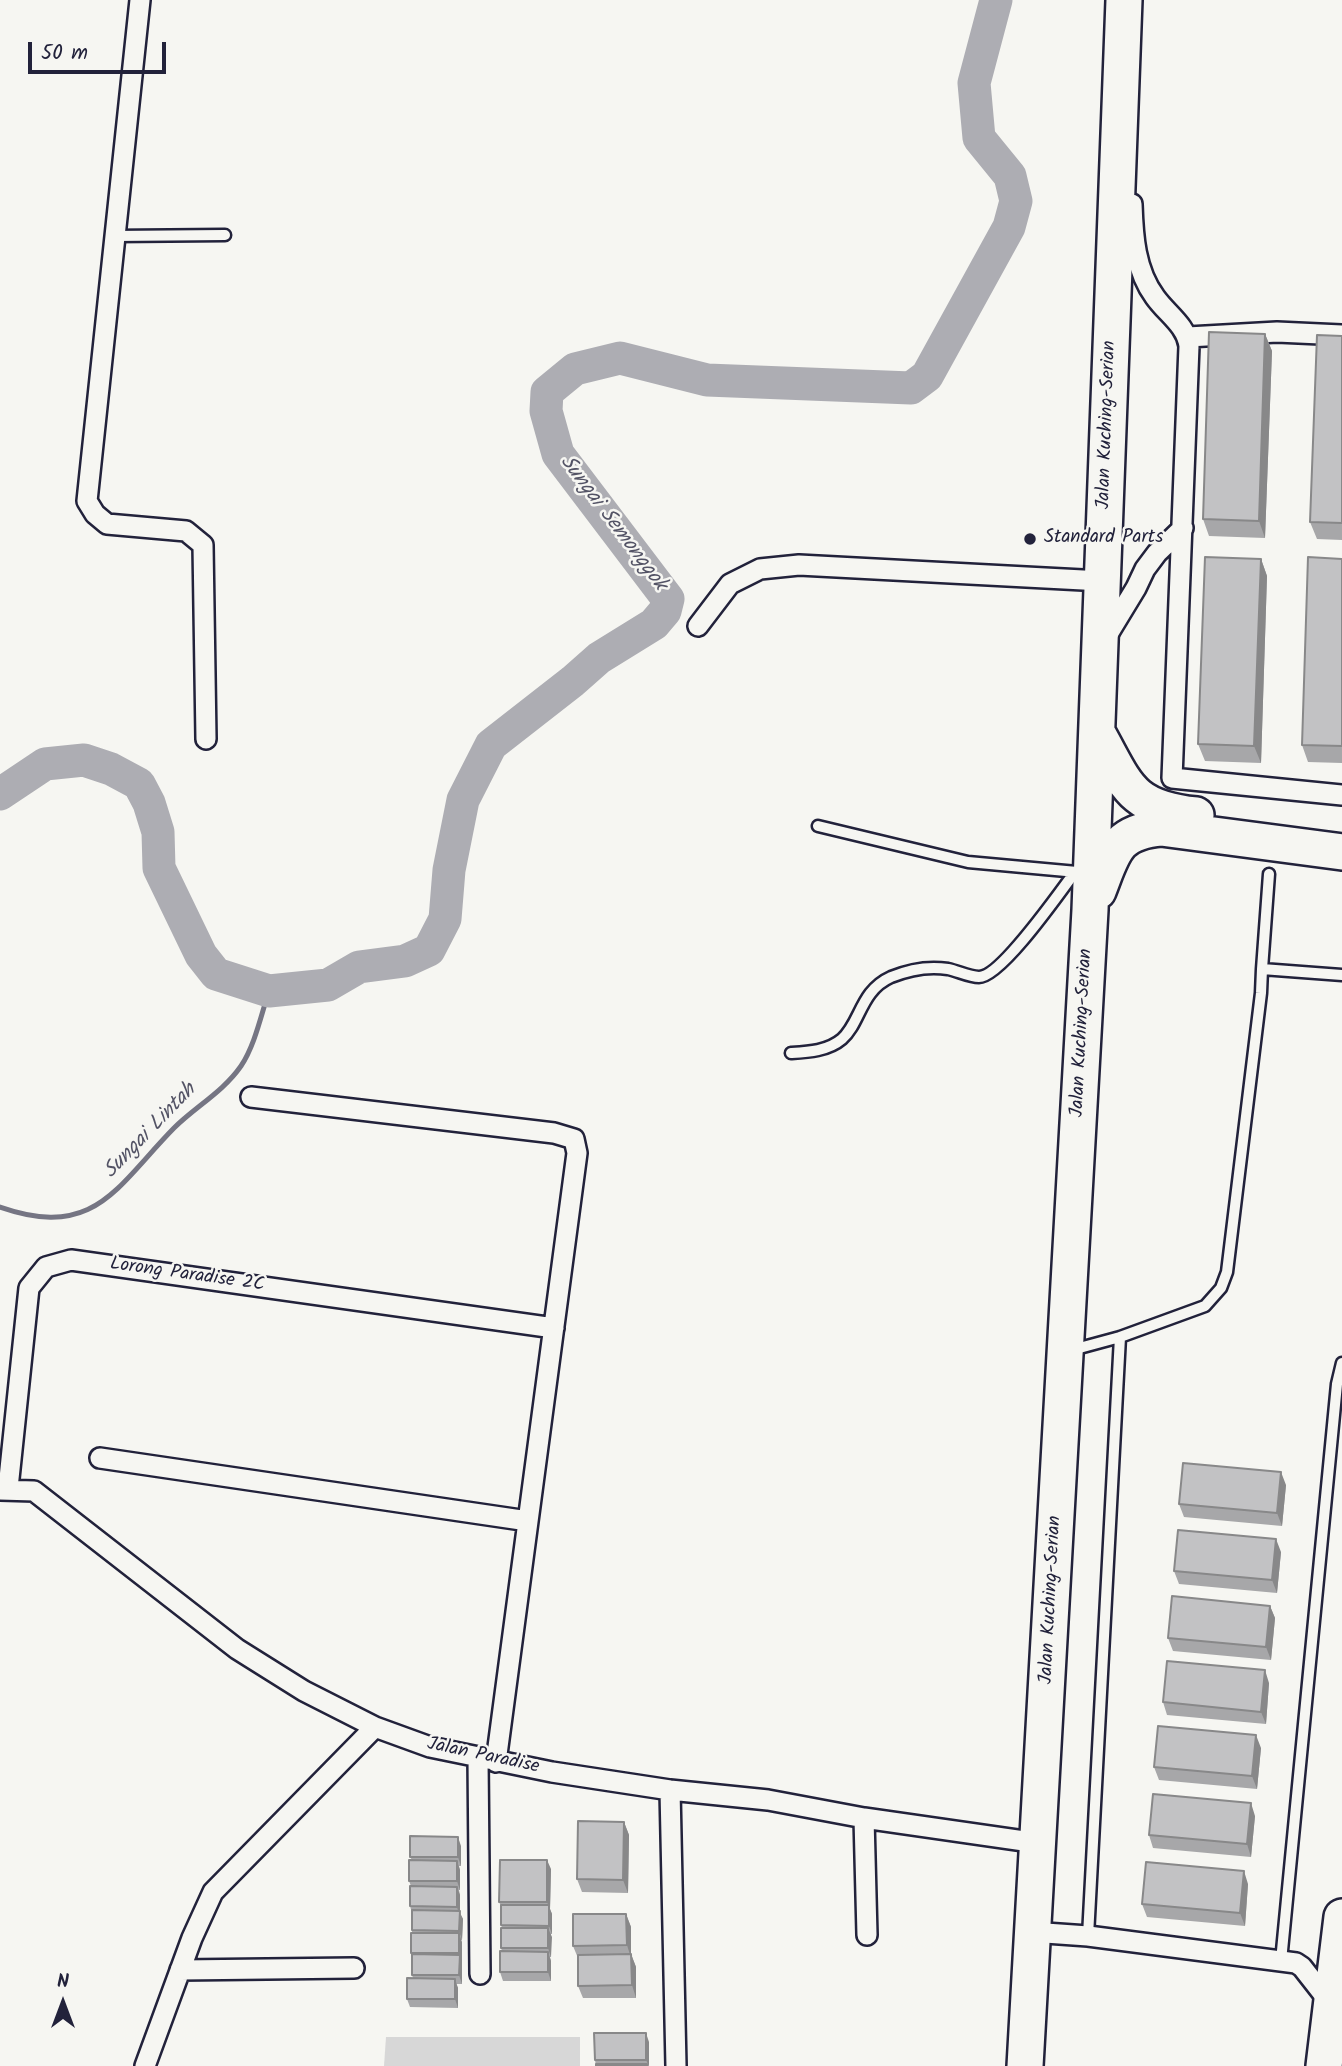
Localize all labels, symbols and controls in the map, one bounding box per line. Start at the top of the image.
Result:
scale bar [32,28,170,72]
text: 50 m [41,37,88,70]
street label: Jalan Kuching-Serian [1094,340,1122,510]
water label: Sungai Semonggok [553,451,671,597]
place label: Standard Parts [1044,528,1163,550]
marker: Standard Parts [1022,531,1038,547]
street label: Jalan Kuching-Serian [1067,948,1099,1118]
water label: Sungai Lintah [99,1079,203,1185]
street label: Lorong Paradise 2C [108,1254,266,1298]
street label: Jalan Kuching-Serian [1036,1515,1068,1685]
street label: Jalan Paradise [425,1734,541,1780]
text: N [57,1967,69,1997]
north arrow [28,1968,98,2038]

